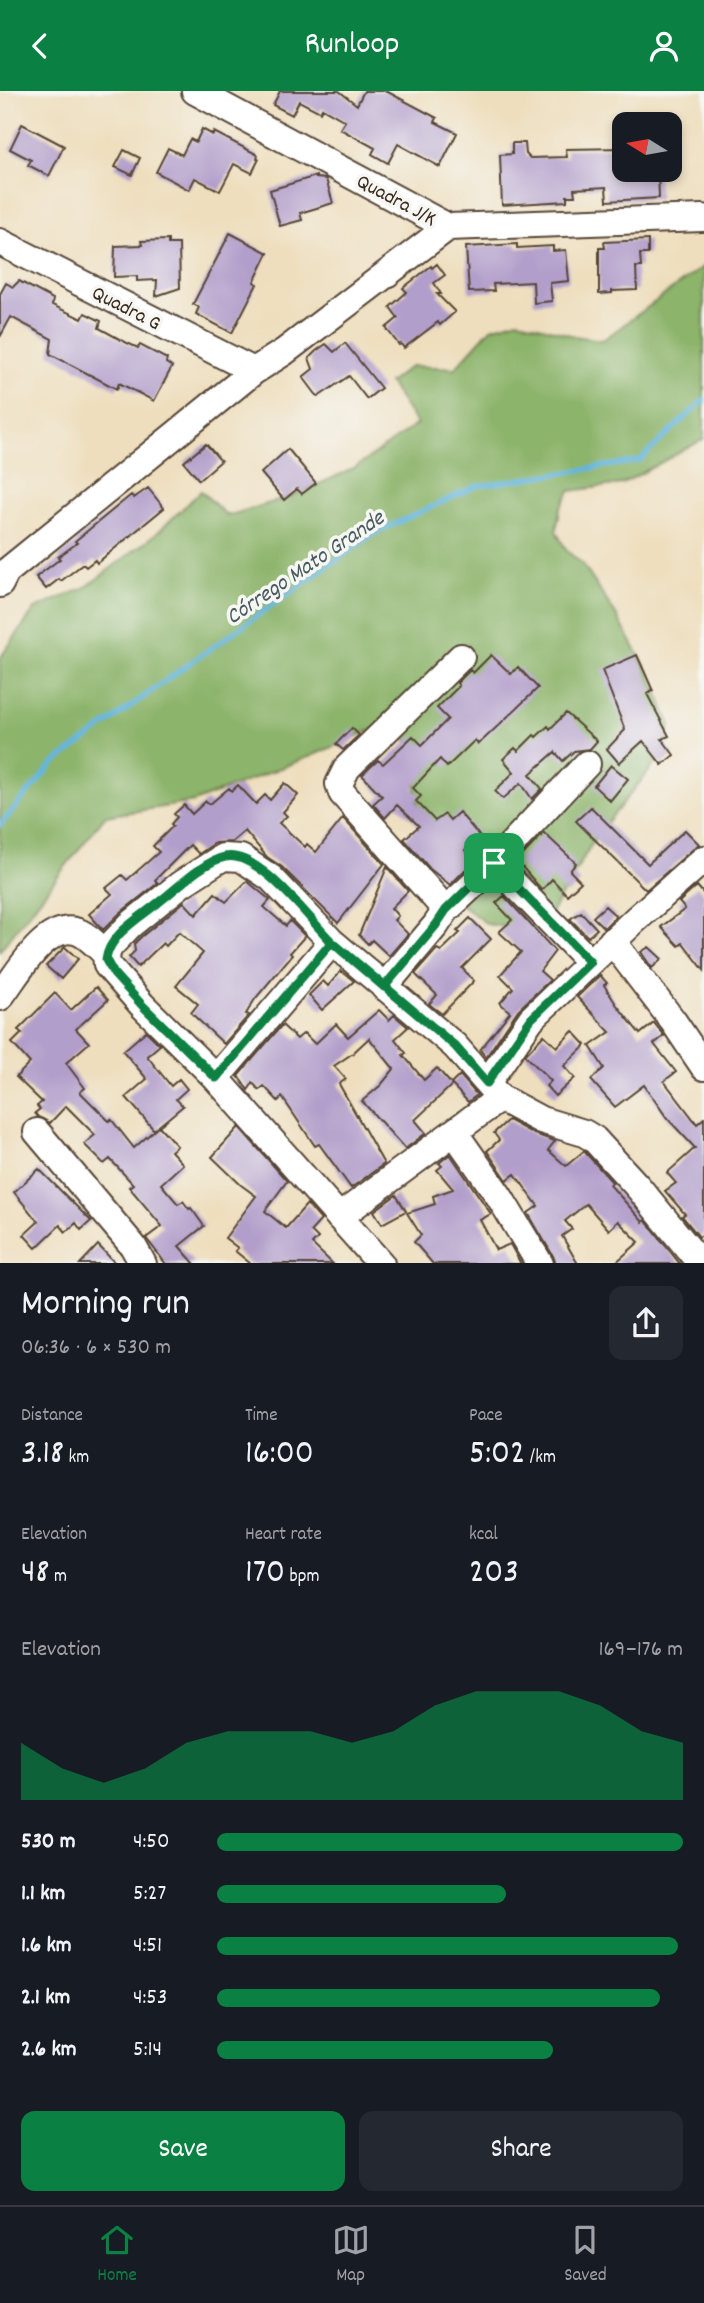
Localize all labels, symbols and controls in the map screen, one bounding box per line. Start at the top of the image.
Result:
text: Runloop [304,23,400,69]
icon: back [21,27,59,65]
icon: person [645,27,683,65]
north arrow [612,112,682,182]
map controls [612,112,682,182]
street label: Quadra J/K [350,168,441,235]
street label: Quadra G [86,279,165,340]
water label: Córrego Mato Grande [220,502,393,634]
pin [464,833,524,893]
icon: arrive [475,844,513,882]
text: Morning run [21,1278,190,1333]
button: share [609,1286,683,1360]
text: 06:36 · 6 × 530 m [21,1332,171,1365]
text: Distance [21,1403,83,1430]
text: Time [245,1403,278,1430]
text: Pace [469,1403,503,1430]
text: 3.18 [21,1430,64,1480]
text: 16:00 [245,1430,314,1480]
text: 5:02 [469,1430,525,1480]
text: km [64,1445,89,1472]
text: /km [525,1445,556,1472]
text: Elevation [21,1522,87,1549]
text: Heart rate [245,1522,322,1549]
text: kcal [469,1522,498,1549]
text: 48 [21,1549,50,1599]
text: 170 [245,1549,285,1599]
text: 203 [469,1549,519,1599]
text: m [50,1564,67,1591]
text: bpm [285,1564,320,1591]
text: Elevation [21,1634,101,1667]
text: 169–176 m [599,1634,683,1667]
text: 530 m [21,1826,75,1859]
text: 4:50 [133,1826,170,1859]
text: 1.1 km [21,1878,65,1911]
text: 5:27 [133,1878,166,1911]
text: 1.6 km [21,1930,72,1963]
text: 4:51 [133,1930,162,1963]
text: 2.1 km [21,1982,70,2015]
text: 4:53 [133,1982,167,2015]
text: 2.6 km [21,2034,77,2067]
text: 5:14 [133,2034,162,2067]
button: Save [21,2111,345,2191]
button: Share [359,2111,683,2191]
tab: Home [97,2221,137,2290]
tab: Map [332,2221,370,2290]
tab: Saved [564,2221,607,2290]

